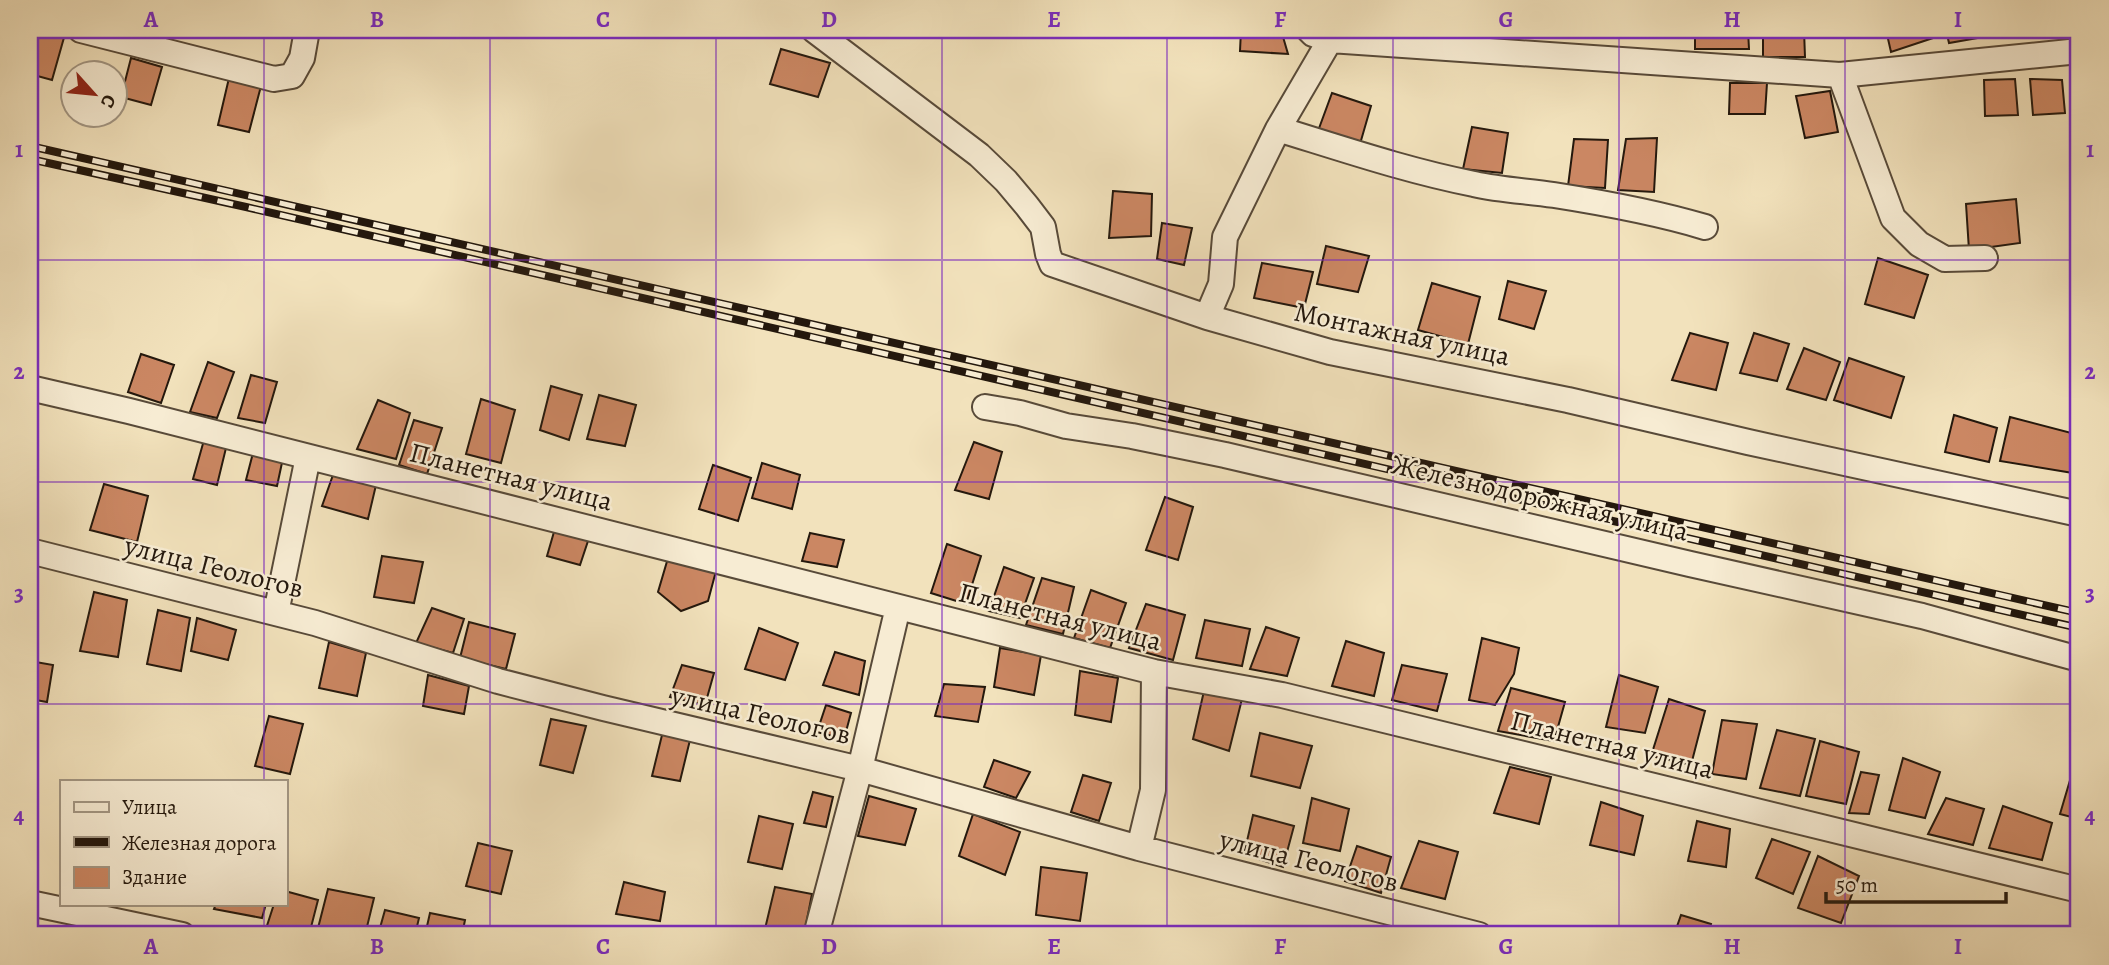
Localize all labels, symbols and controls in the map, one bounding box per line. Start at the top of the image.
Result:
text: A [143,4,159,35]
text: B [370,4,384,35]
text: C [596,4,610,35]
text: D [821,4,837,35]
text: E [1047,4,1061,35]
text: F [1274,4,1287,35]
text: G [1498,4,1514,35]
text: H [1723,4,1741,35]
text: I [1954,4,1962,35]
north arrow [60,60,130,130]
text: С [94,90,122,112]
text: 1 [15,134,23,165]
text: 1 [2086,134,2094,165]
street label: Монтажная улица [1291,293,1514,375]
text: 2 [13,356,25,387]
text: 2 [2084,356,2096,387]
street label: Планетная улица [406,433,617,521]
street label: Железнодорожная улица [1388,445,1692,551]
street label: улица Геологов [120,526,307,608]
street label: Планетная улица [955,573,1166,661]
text: 3 [14,578,24,609]
text: 3 [2085,578,2095,609]
street label: улица Геологов [667,676,854,754]
street label: Планетная улица [1507,701,1718,789]
legend [60,780,287,906]
text: Улица [122,793,177,821]
text: 4 [14,800,25,831]
text: 4 [2085,800,2096,831]
street label: улица Геологов [1215,820,1402,902]
text: Железная дорога [122,829,277,857]
scale bar [1826,860,2006,904]
text: Здание [122,863,187,891]
text: 50 m [1836,871,1878,899]
text: A [143,931,159,962]
text: B [370,931,384,962]
text: C [596,931,610,962]
text: D [821,931,837,962]
text: E [1047,931,1061,962]
text: F [1274,931,1287,962]
text: G [1498,931,1514,962]
text: H [1723,931,1741,962]
text: I [1954,931,1962,962]

